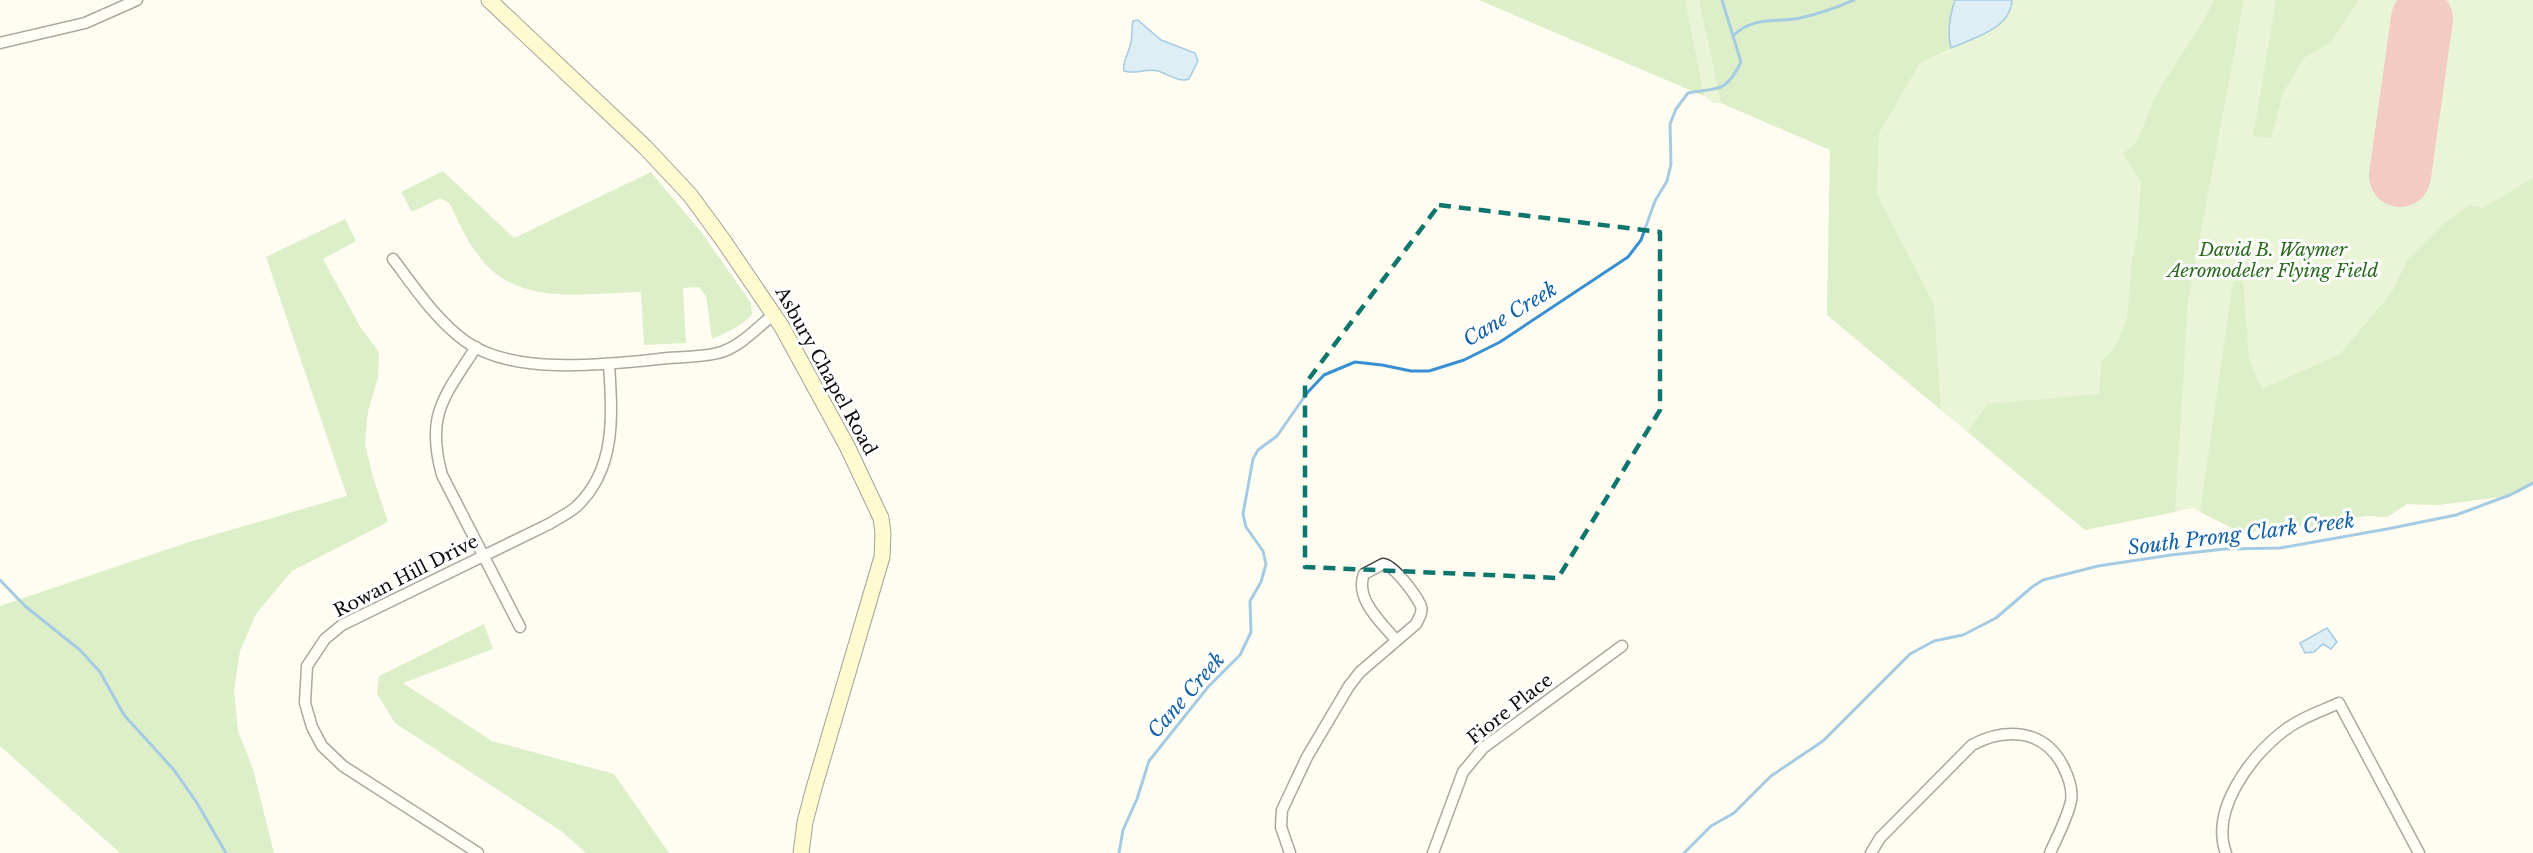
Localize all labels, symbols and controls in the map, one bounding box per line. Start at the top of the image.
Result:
park label: David B. Waymer Aeromodeler Flying Field [2166,239,2378,282]
water label: Cane Creek [1459,277,1561,351]
street label: Asbury Chapel Road [770,282,881,459]
water label: South Prong Clark Creek [2126,508,2356,560]
street label: Rowan Hill Drive [330,530,482,622]
water label: Cane Creek [1142,647,1230,743]
street label: Fiore Place [1463,669,1557,749]

